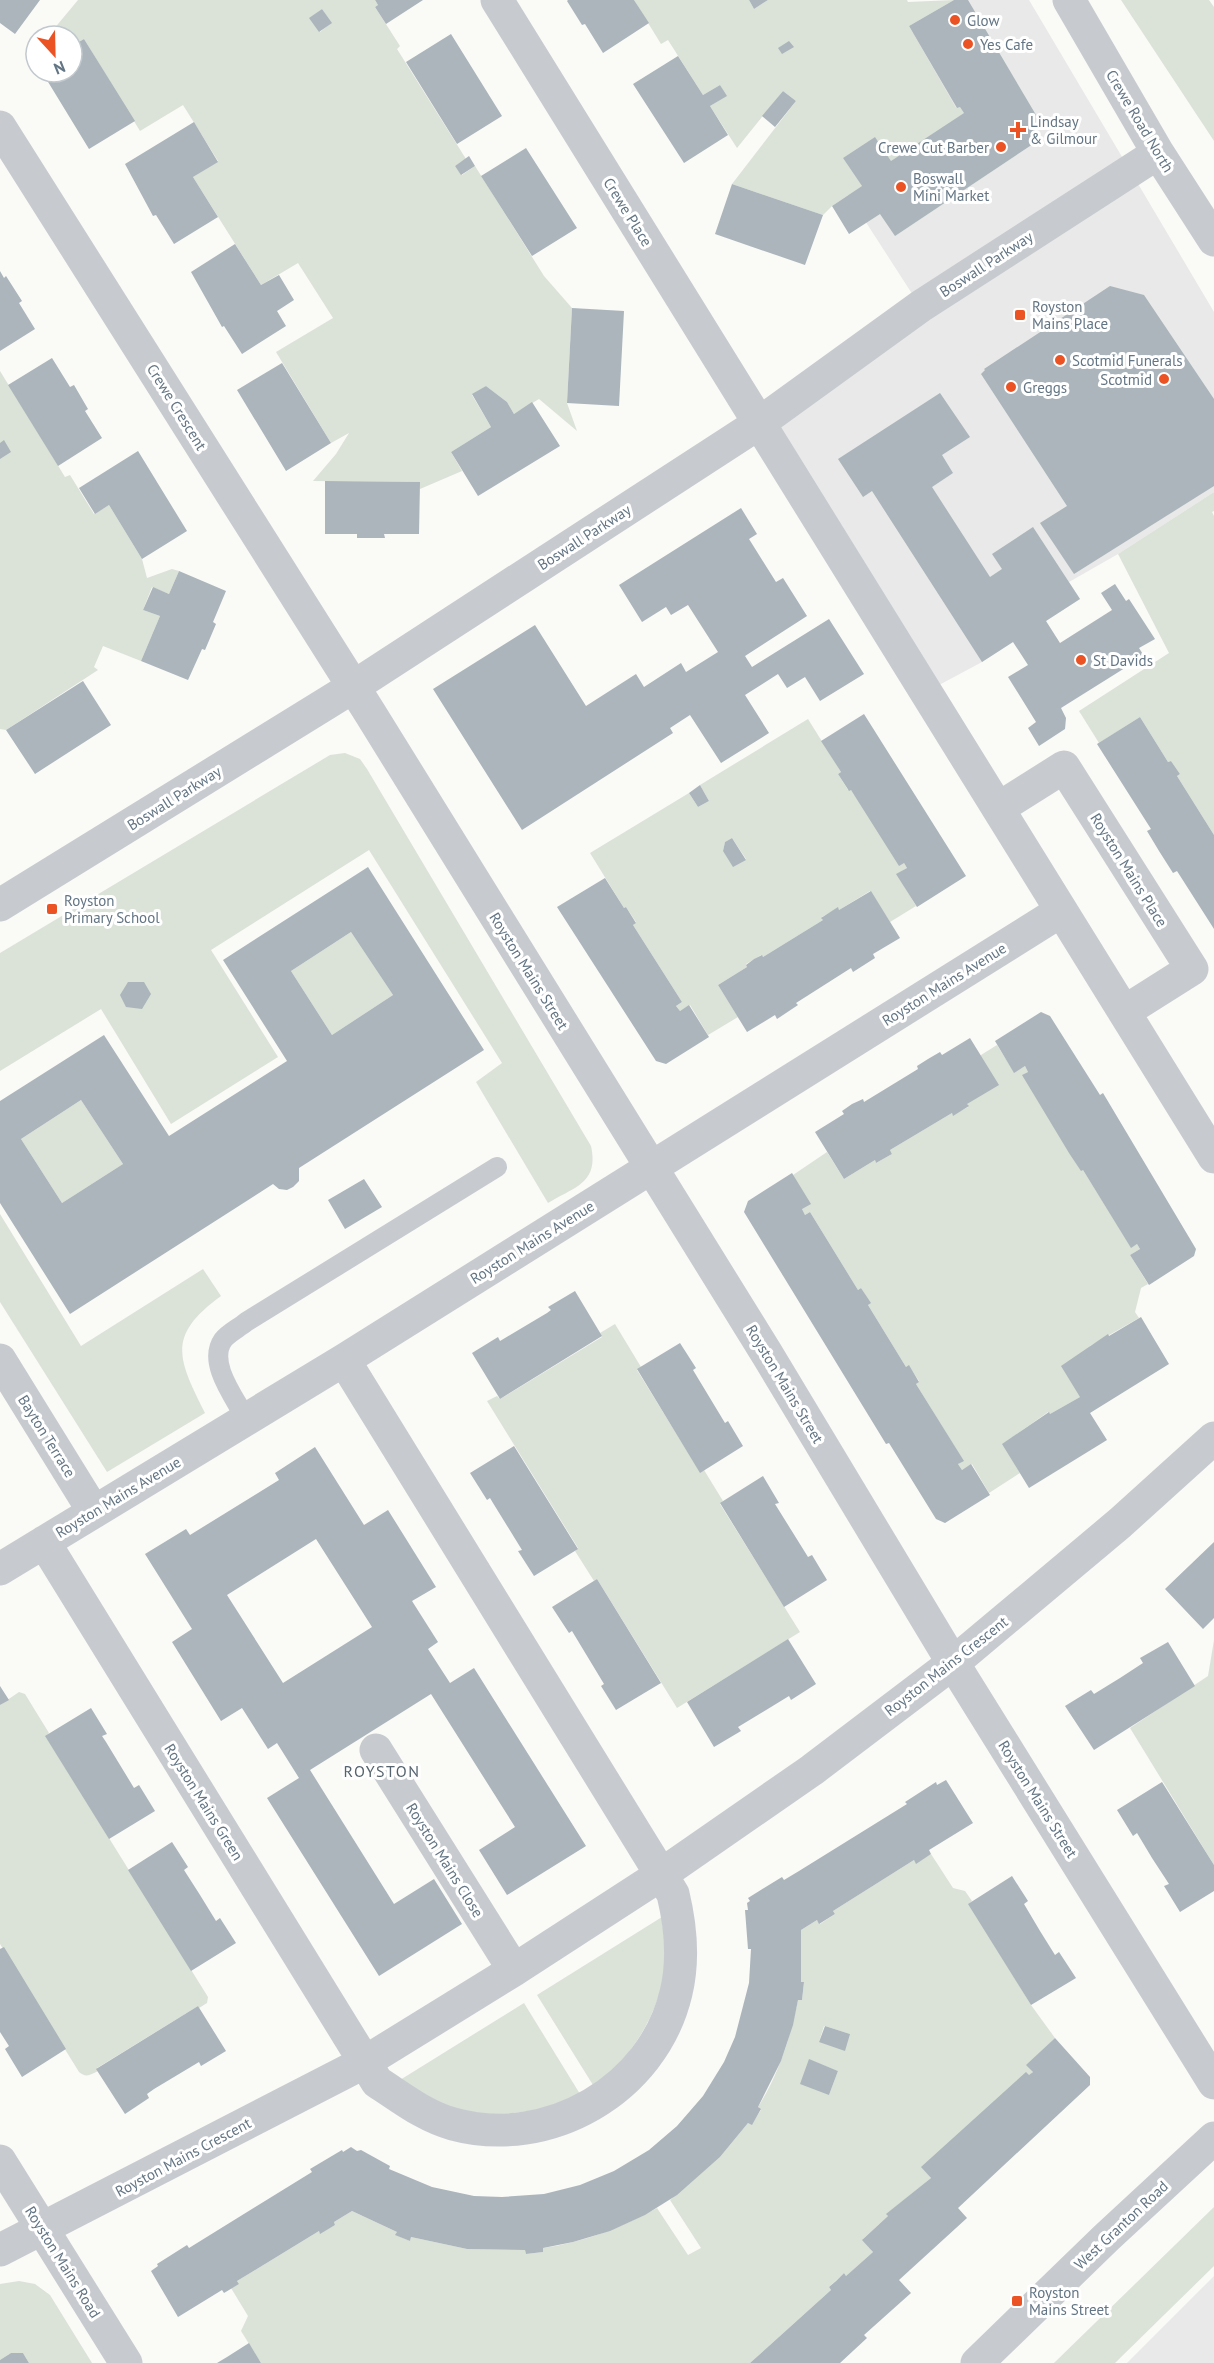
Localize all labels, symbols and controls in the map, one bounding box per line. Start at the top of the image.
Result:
place label: Glow [967,11,999,30]
marker: Glow [948,13,962,27]
north arrow [24,24,84,84]
place label: Yes Cafe [980,35,1033,54]
marker: Yes Cafe [961,37,975,51]
text: N [51,57,68,79]
street label: Crewe Road North [1102,66,1178,176]
place label: Lindsay & Gilmour [1030,112,1097,148]
marker: Lindsay & Gilmour [1011,123,1025,137]
place label: Crewe Cut Barber [878,138,989,157]
marker: Crewe Cut Barber [994,140,1008,154]
place label: Boswall Mini Market [913,169,989,205]
street label: Crewe Place [599,174,657,250]
marker: Boswall Mini Market [894,180,908,194]
street label: Boswall Parkway [936,227,1036,301]
place label: Royston Mains Place [1032,297,1108,333]
marker: Royston Mains Place [1013,308,1027,322]
place label: Scotmid Funerals [1072,351,1183,370]
marker: Scotmid Funerals [1053,353,1067,367]
street label: Crewe Crescent [143,360,211,454]
place label: Scotmid [1100,370,1152,389]
marker: Scotmid [1157,372,1171,386]
place label: Greggs [1023,378,1067,397]
marker: Greggs [1004,380,1018,394]
street label: Boswall Parkway [534,500,634,574]
place label: St Davids [1093,651,1153,670]
marker: St Davids [1074,653,1088,667]
street label: Boswall Parkway [123,761,225,835]
street label: Royston Mains Place [1086,810,1172,930]
place label: Royston Primary School [64,891,160,927]
marker: Royston Primary School [45,902,59,916]
street label: Royston Mains Street [485,909,573,1033]
street label: Royston Mains Avenue [878,938,1010,1030]
street label: Royston Mains Avenue [466,1196,598,1288]
street label: Royston Mains Street [742,1321,828,1447]
street label: Bayton Terrace [14,1391,80,1481]
street label: Royston Mains Avenue [52,1452,184,1542]
street label: Royston Mains Crescent [881,1612,1011,1720]
street label: Royston Mains Street [994,1737,1082,1861]
street label: Royston Mains Green [160,1740,248,1864]
district label: ROYSTON [344,1761,420,1781]
street label: Royston Mains Close [402,1799,488,1921]
street label: Royston Mains Crescent [112,2113,254,2201]
street label: West Granton Road [1070,2177,1172,2273]
street label: Royston Mains Road [21,2203,105,2321]
place label: Royston Mains Street [1029,2283,1109,2319]
marker: Royston Mains Street [1010,2294,1024,2308]

